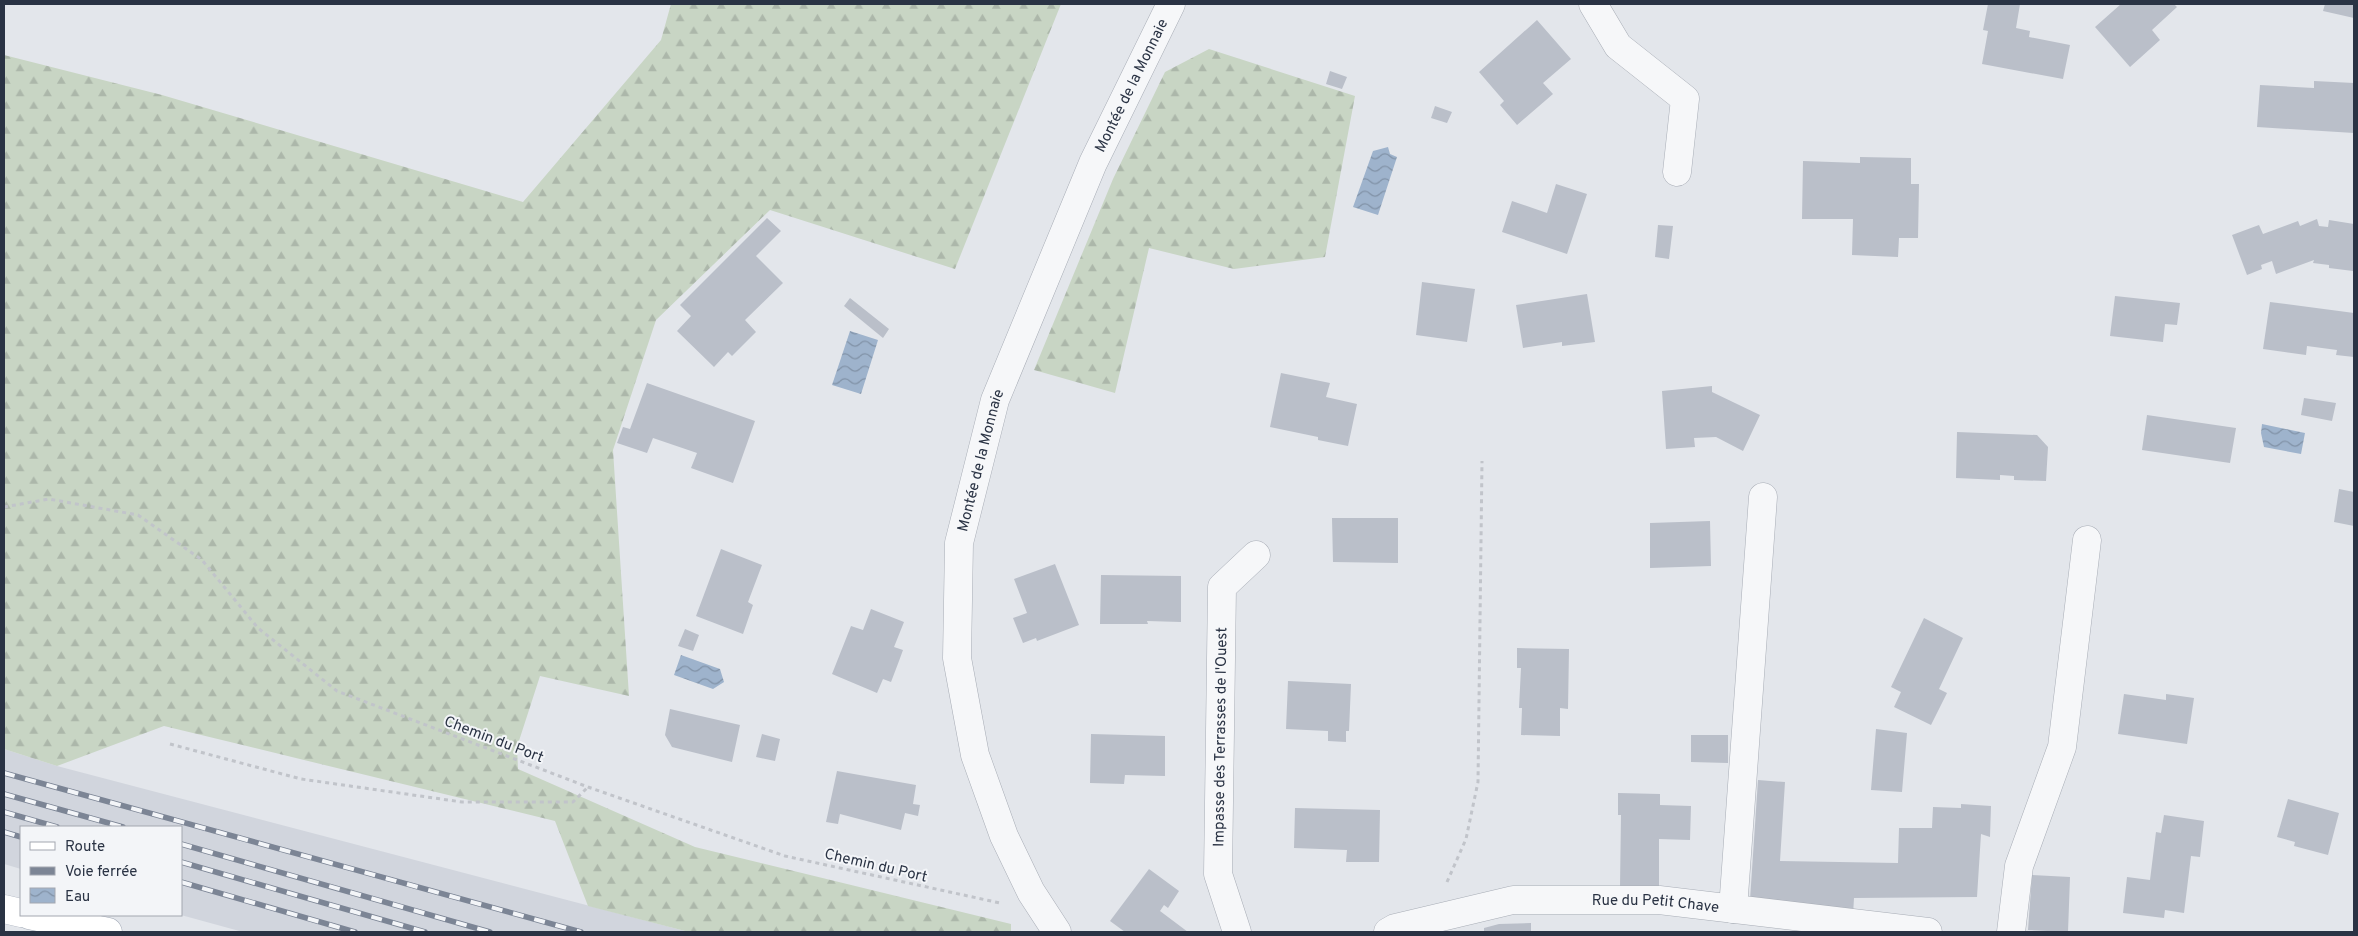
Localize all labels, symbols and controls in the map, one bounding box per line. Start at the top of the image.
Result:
street label: Montée de la Monnaie [1092,16,1173,156]
street label: Montée de la Monnaie [954,387,1009,534]
street label: Impasse des Terrasses de l'Ouest [1210,627,1232,847]
street label: Chemin du Port [441,713,546,768]
legend [20,826,182,916]
text: Route [65,838,105,857]
street label: Chemin du Port [822,845,929,888]
text: Voie ferrée [65,863,137,882]
text: Eau [65,888,90,907]
street label: Rue du Petit Chave [1592,892,1720,918]

